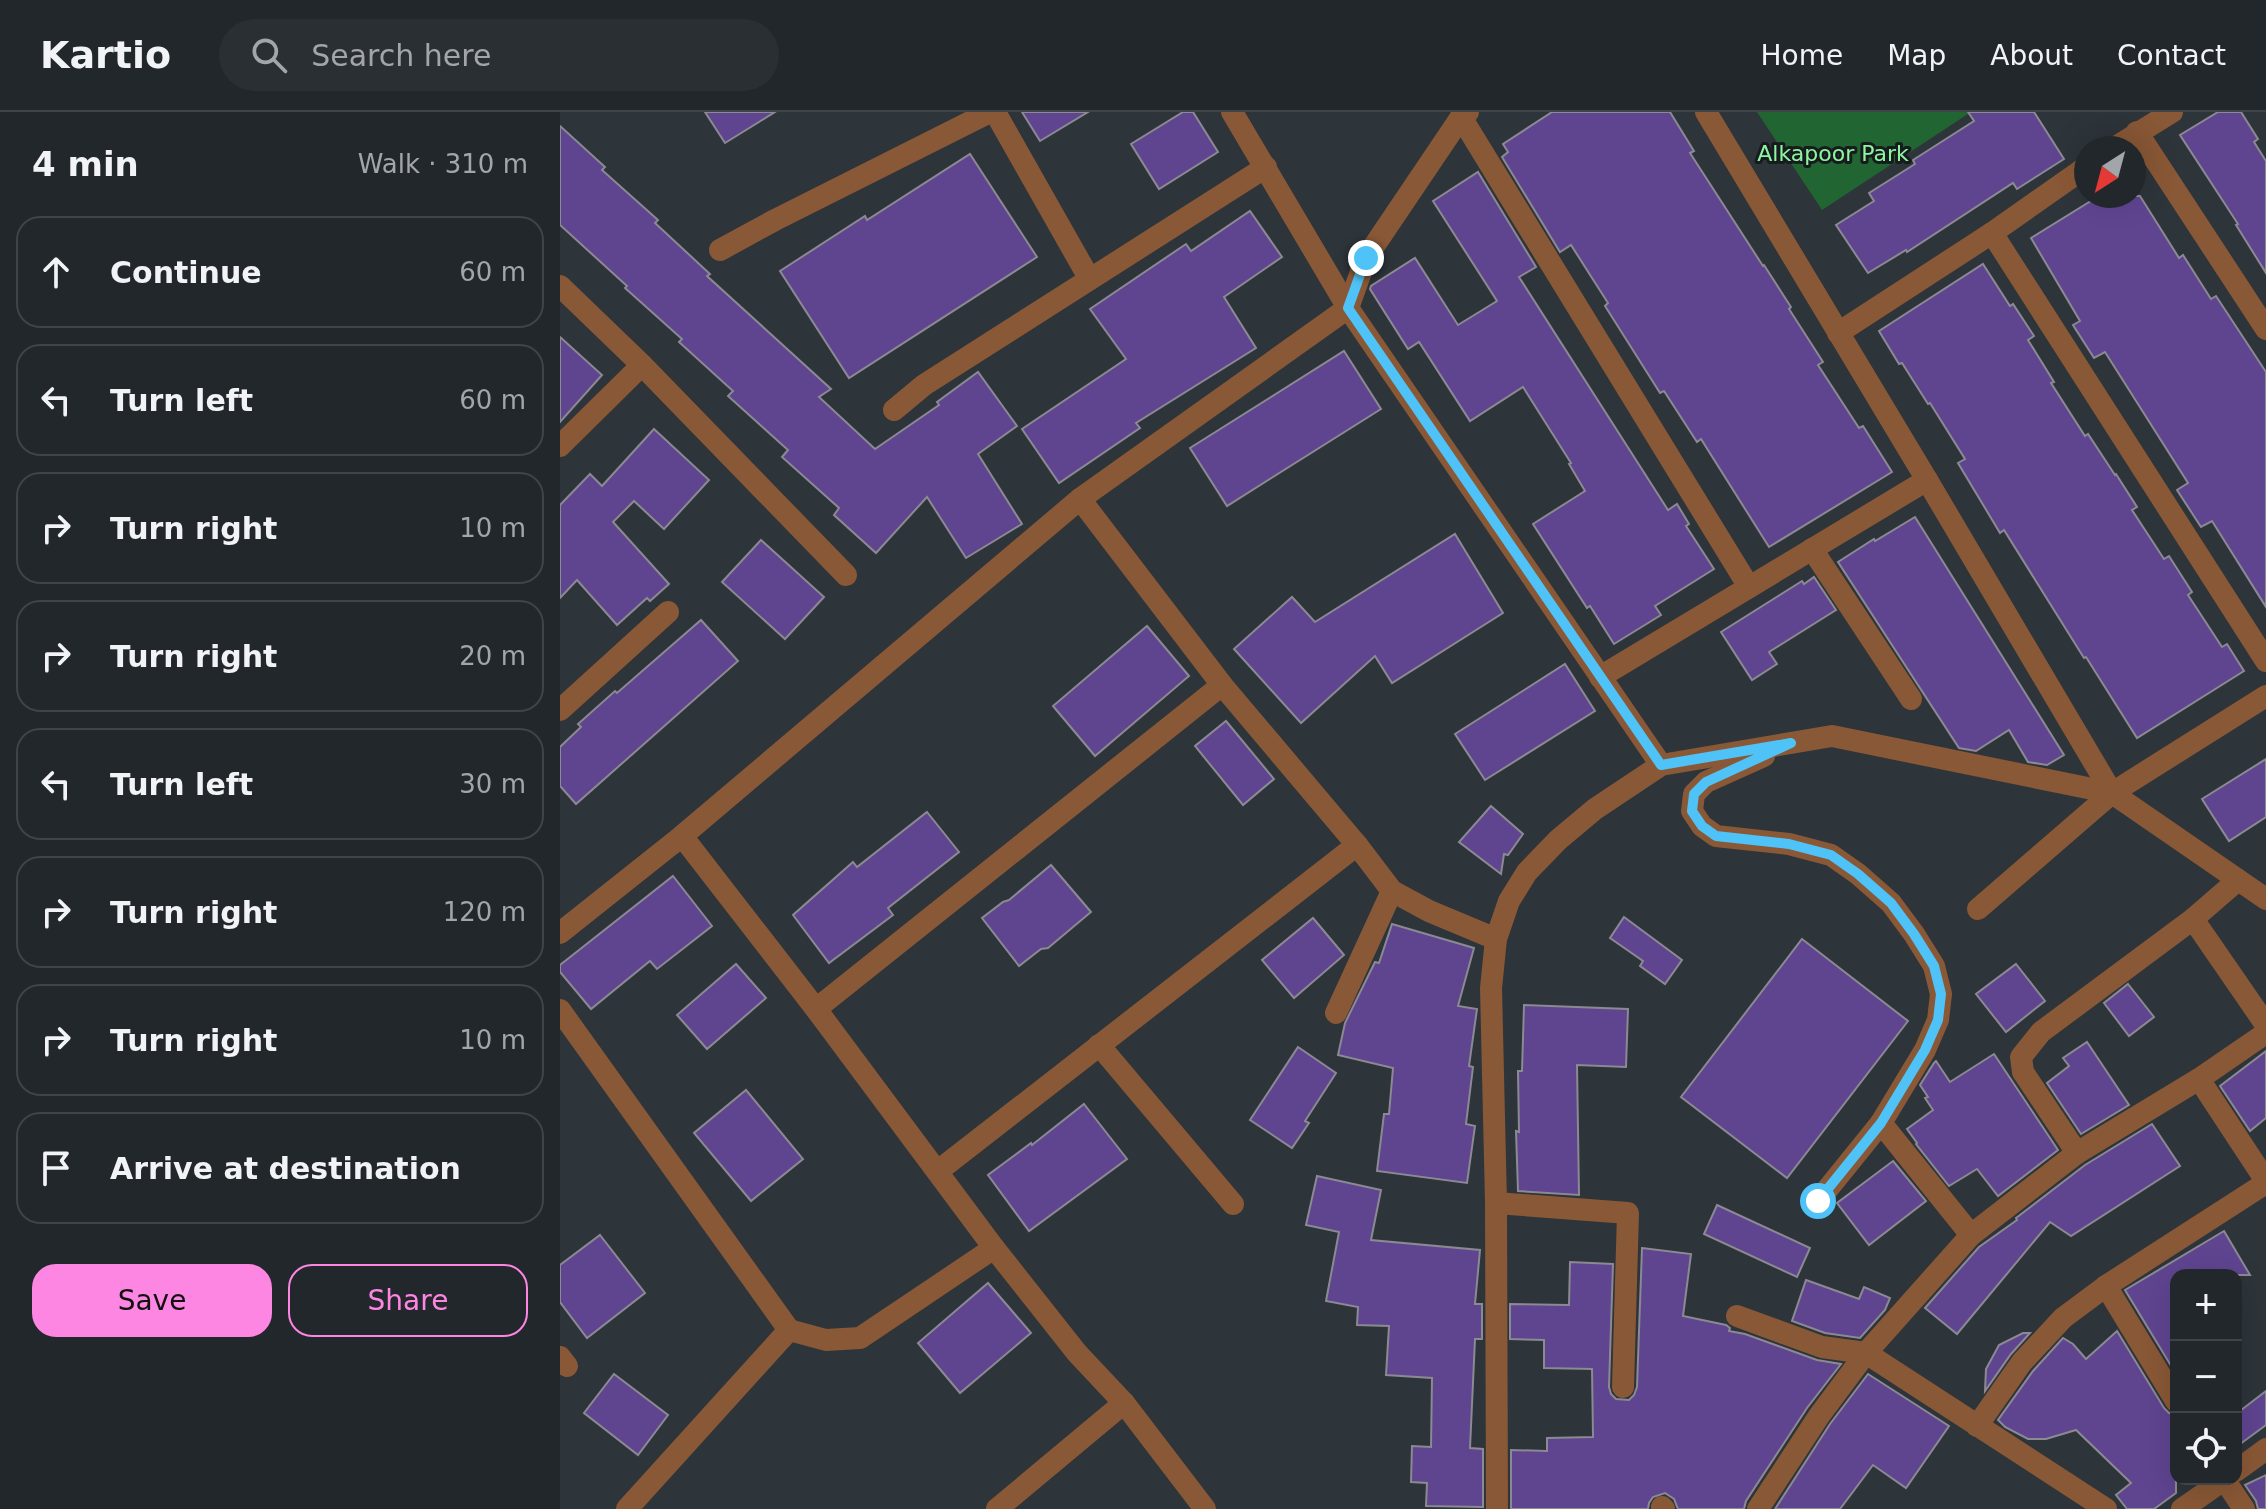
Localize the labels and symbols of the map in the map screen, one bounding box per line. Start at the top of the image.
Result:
north arrow [2074,136,2146,208]
park label: Alkapoor Park [1757,141,1909,166]
route end [1348,240,1384,276]
route start [1800,1183,1836,1219]

